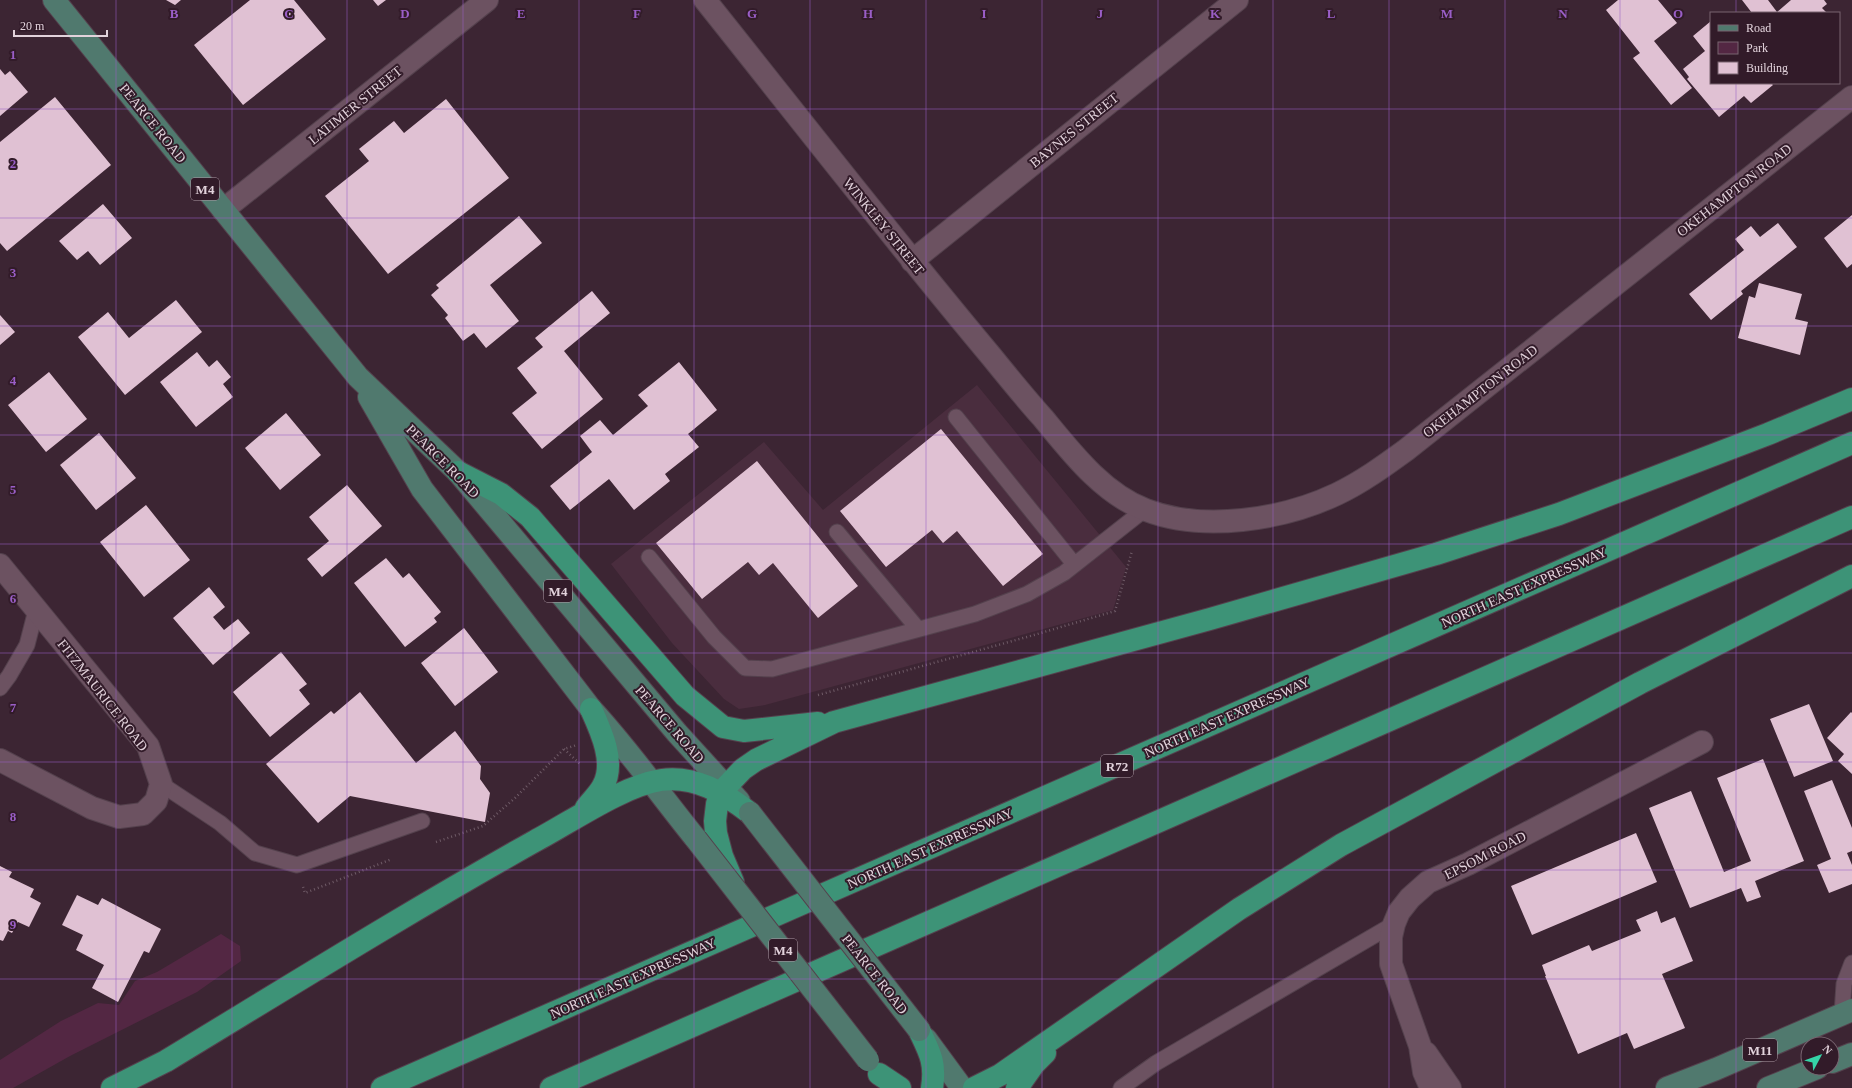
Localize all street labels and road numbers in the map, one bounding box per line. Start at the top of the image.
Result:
street label: LATIMER STREET [306,63,405,148]
street label: PEARCE ROAD [116,81,189,166]
street label: BAYNES STREET [1027,90,1122,171]
street label: OKEHAMPTON ROAD [1674,141,1794,240]
street label: WINKLEY STREET [840,175,927,278]
road number: M4 [191,178,219,200]
street label: OKEHAMPTON ROAD [1420,342,1540,441]
street label: PEARCE ROAD [403,422,482,501]
street label: NORTH EAST EXPRESSWAY [1439,544,1609,631]
road number: M4 [544,580,572,602]
street label: FITZMAURICE ROAD [54,637,151,754]
street label: NORTH EAST EXPRESSWAY [1142,674,1312,761]
street label: PEARCE ROAD [632,683,707,766]
road number: R72 [1101,755,1133,777]
street label: NORTH EAST EXPRESSWAY [845,805,1015,892]
street label: EPSOM ROAD [1442,828,1529,883]
street label: PEARCE ROAD [839,932,910,1017]
street label: NORTH EAST EXPRESSWAY [548,935,718,1022]
road number: M4 [769,939,797,961]
road number: M11 [1743,1039,1777,1061]

